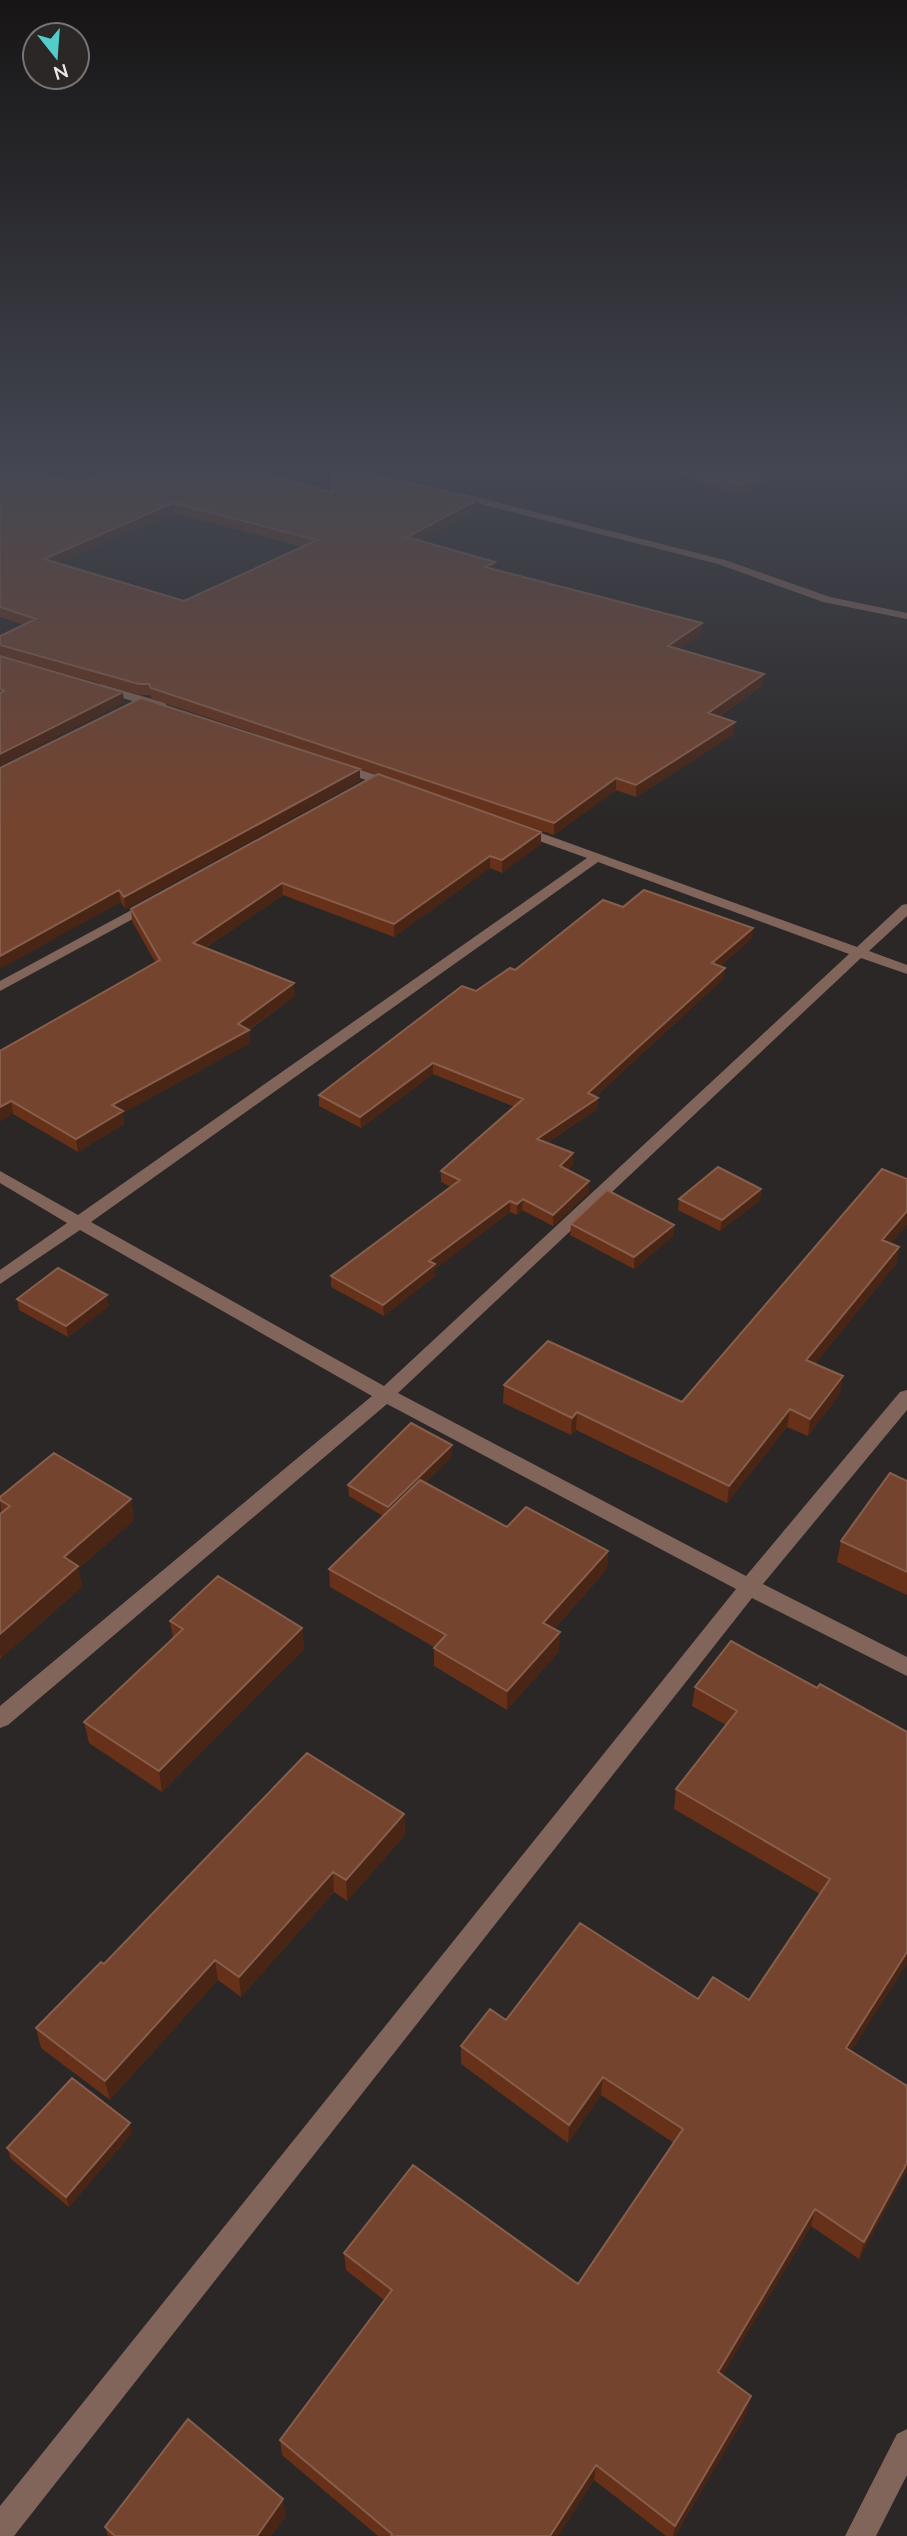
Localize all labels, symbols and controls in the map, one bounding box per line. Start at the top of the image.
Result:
north arrow [21,21,91,91]
text: N [50,57,71,86]

